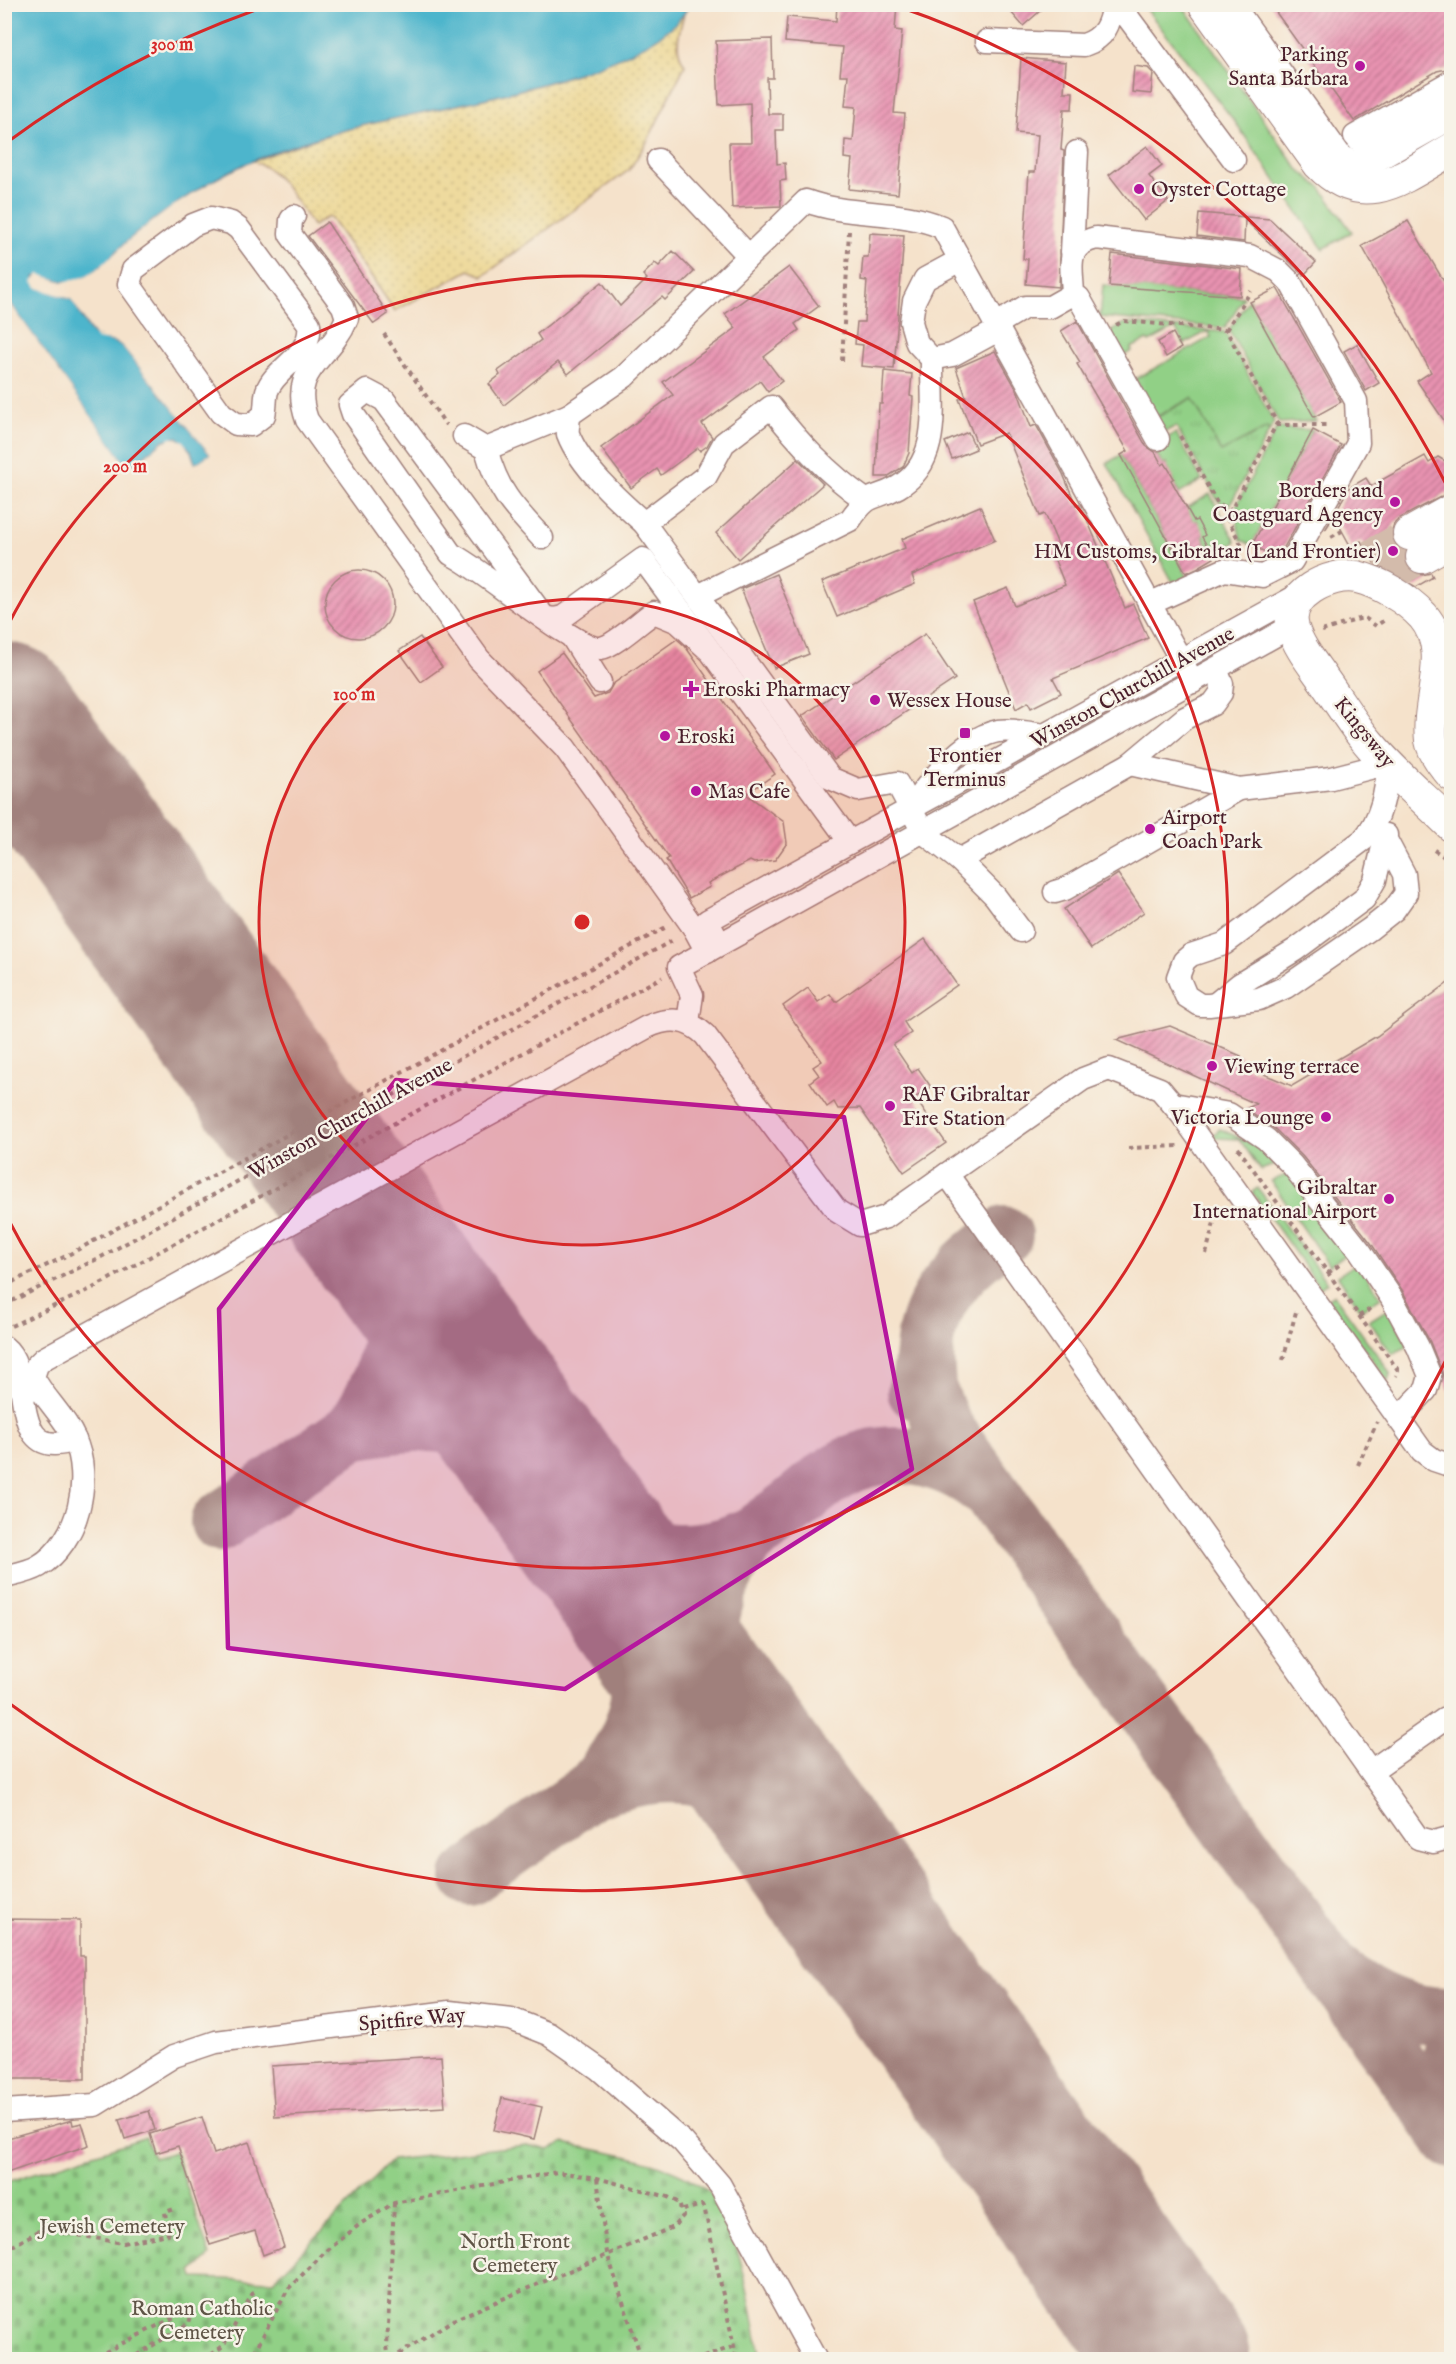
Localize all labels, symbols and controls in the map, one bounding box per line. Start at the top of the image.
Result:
text: 300 m [151,34,193,57]
place label: Parking Santa Bárbara [1228,42,1349,93]
marker: Parking Santa Bárbara [1353,59,1367,73]
place label: Oyster Cottage [1151,177,1286,204]
marker: Oyster Cottage [1132,182,1146,196]
text: 200 m [103,456,147,479]
place label: Borders and Coastguard Agency [1212,478,1384,529]
marker: Borders and Coastguard Agency [1388,495,1402,509]
place label: HM Customs, Gibraltar (Land Frontier) [1034,539,1381,566]
marker: HM Customs, Gibraltar (Land Frontier) [1386,544,1400,558]
street label: Winston Churchill Avenue [1026,621,1240,756]
place label: Eroski Pharmacy [703,677,851,704]
marker: Eroski Pharmacy [684,682,698,696]
text: 100 m [333,684,375,707]
place label: Wessex House [887,688,1012,715]
street label: Kingsway [1327,692,1401,775]
marker: Wessex House [868,693,882,707]
place label: Eroski [677,724,735,751]
marker: Frontier Terminus [958,726,972,740]
marker: Eroski [658,729,672,743]
place label: Frontier Terminus [924,743,1006,794]
place label: Mas Cafe [708,779,790,806]
marker: Mas Cafe [689,784,703,798]
place label: Airport Coach Park [1161,805,1263,856]
marker: Airport Coach Park [1143,822,1157,836]
centre of rings [572,912,592,932]
street label: Winston Churchill Avenue [244,1052,458,1187]
place label: Viewing terrace [1223,1054,1360,1081]
marker: Viewing terrace [1205,1059,1219,1073]
place label: RAF Gibraltar Fire Station [902,1082,1030,1133]
marker: RAF Gibraltar Fire Station [883,1099,897,1113]
place label: Victoria Lounge [1170,1105,1314,1132]
marker: Victoria Lounge [1319,1110,1333,1124]
place label: Gibraltar International Airport [1192,1175,1377,1226]
marker: Gibraltar International Airport [1382,1192,1396,1206]
street label: Spitfire Way [358,2002,467,2039]
park label: Jewish Cemetery [37,2214,185,2241]
park label: North Front Cemetery [460,2229,570,2280]
park label: Roman Catholic Cemetery [131,2296,273,2347]

